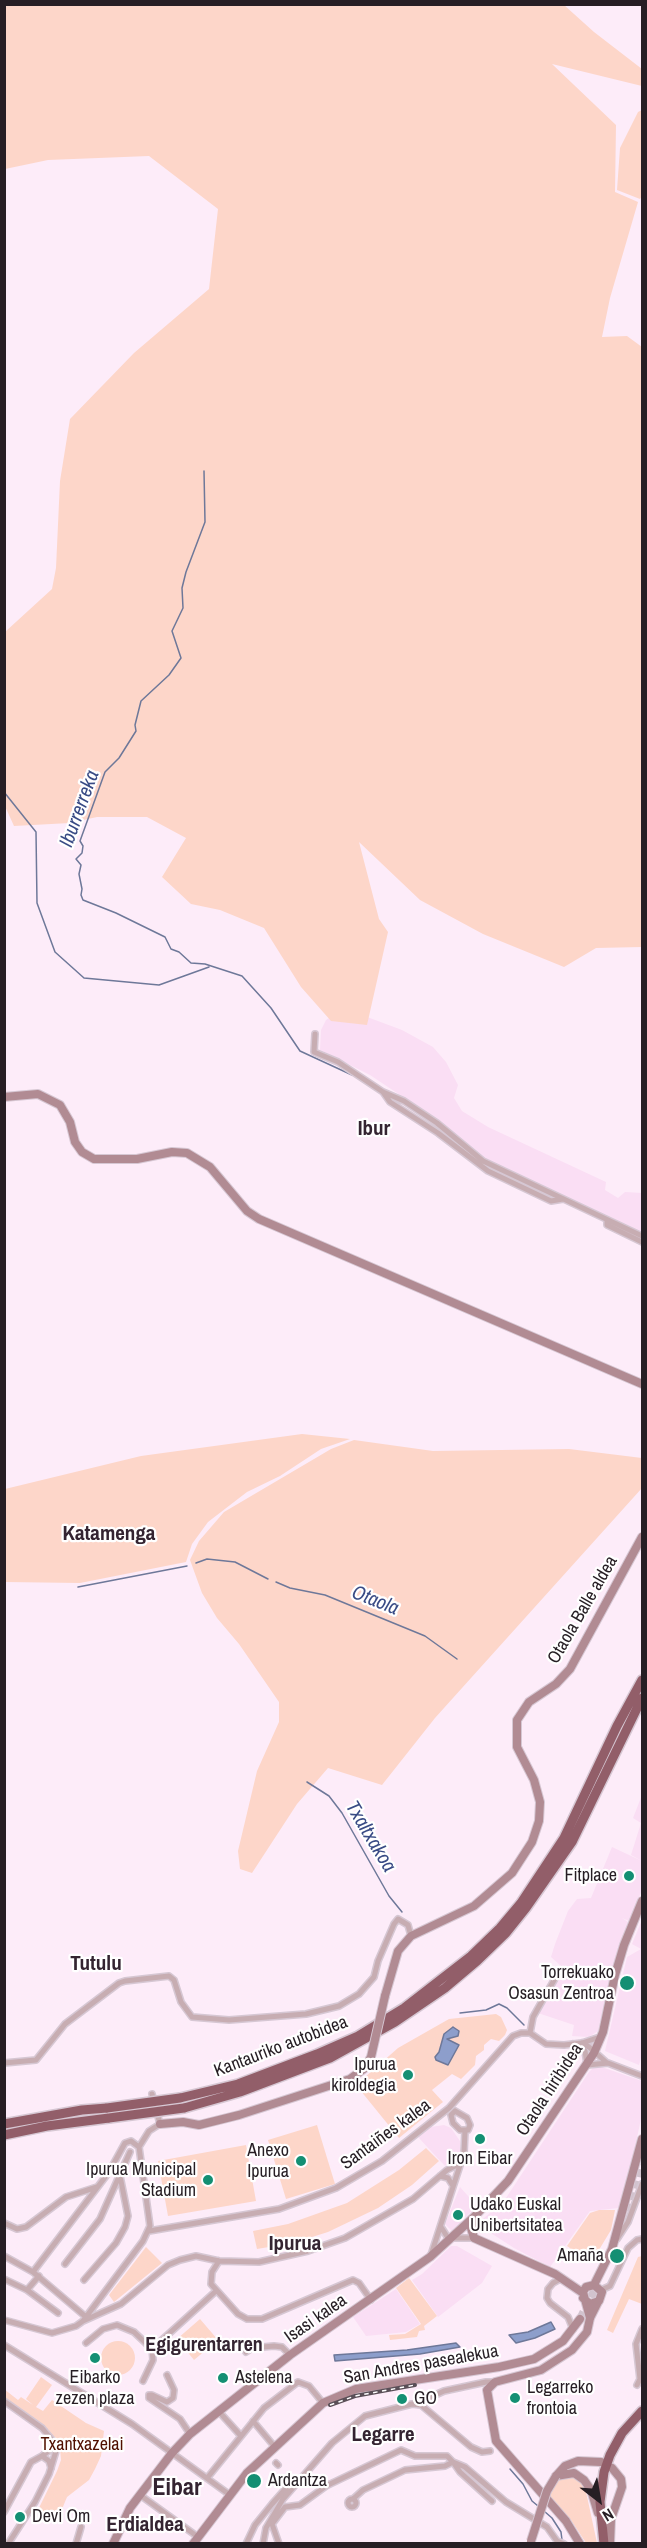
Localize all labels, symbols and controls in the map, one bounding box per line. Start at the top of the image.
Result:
water label: Iburrerreka [55,767,105,851]
district label: Ibur [358,1116,390,1142]
district label: Katamenga [63,1521,155,1547]
street label: Otaola Balle aldea [543,1552,623,1668]
water label: Otaola [348,1581,402,1621]
water label: Txaltxakoa [339,1797,401,1877]
place label: Fitplace [564,1865,617,1887]
marker: Fitplace [622,1869,636,1883]
district label: Tutulu [70,1951,122,1977]
place label: Torrekuako Osasun Zentroa [508,1962,614,2004]
marker: Torrekuako Osasun Zentroa [618,1974,636,1992]
street label: Kantauriko autobidea [211,2012,351,2082]
street label: Otaola hiribidea [512,2040,588,2140]
place label: Ipurua kiroldegia [331,2054,396,2096]
marker: Ipurua kiroldegia [401,2068,415,2082]
street label: Santaiñes kalea [337,2095,435,2175]
marker: Iron Eibar [473,2132,487,2146]
place label: Anexo Ipurua [247,2140,289,2182]
place label: Iron Eibar [448,2148,512,2170]
marker: Anexo Ipurua [294,2154,308,2168]
place label: Ipurua Municipal Stadium [86,2159,196,2202]
marker: Ipurua Municipal Stadium [201,2173,215,2187]
place label: Udako Euskal Unibertsitatea [470,2194,563,2236]
marker: Udako Euskal Unibertsitatea [451,2208,465,2222]
district label: Ipurua [269,2231,321,2257]
place label: Amaña [557,2245,604,2267]
marker: Amaña [608,2247,626,2265]
street label: Isasi kalea [281,2290,351,2348]
district label: Egigurentarren [145,2334,263,2358]
street label: San Andres pasealekua [342,2341,500,2389]
marker: Eibarko zezen plaza [88,2351,102,2365]
place label: Eibarko zezen plaza [56,2367,134,2410]
place label: Astelena [235,2367,292,2389]
marker: Astelena [216,2371,230,2385]
place label: Legarreko frontoia [527,2377,593,2420]
place label: GO [414,2388,437,2410]
marker: Legarreko frontoia [508,2391,522,2405]
marker: GO [395,2392,409,2406]
district label: Legarre [351,2422,415,2448]
park label: Txantxazelai [41,2434,123,2456]
place label: Ardantza [268,2470,327,2492]
north arrow [569,2470,629,2530]
marker: Ardantza [245,2472,263,2490]
district label: Eibar [152,2475,202,2503]
text: N [599,2504,618,2527]
place label: Devi Om [32,2506,90,2528]
marker: Devi Om [13,2510,27,2524]
district label: Erdialdea [106,2512,184,2538]

